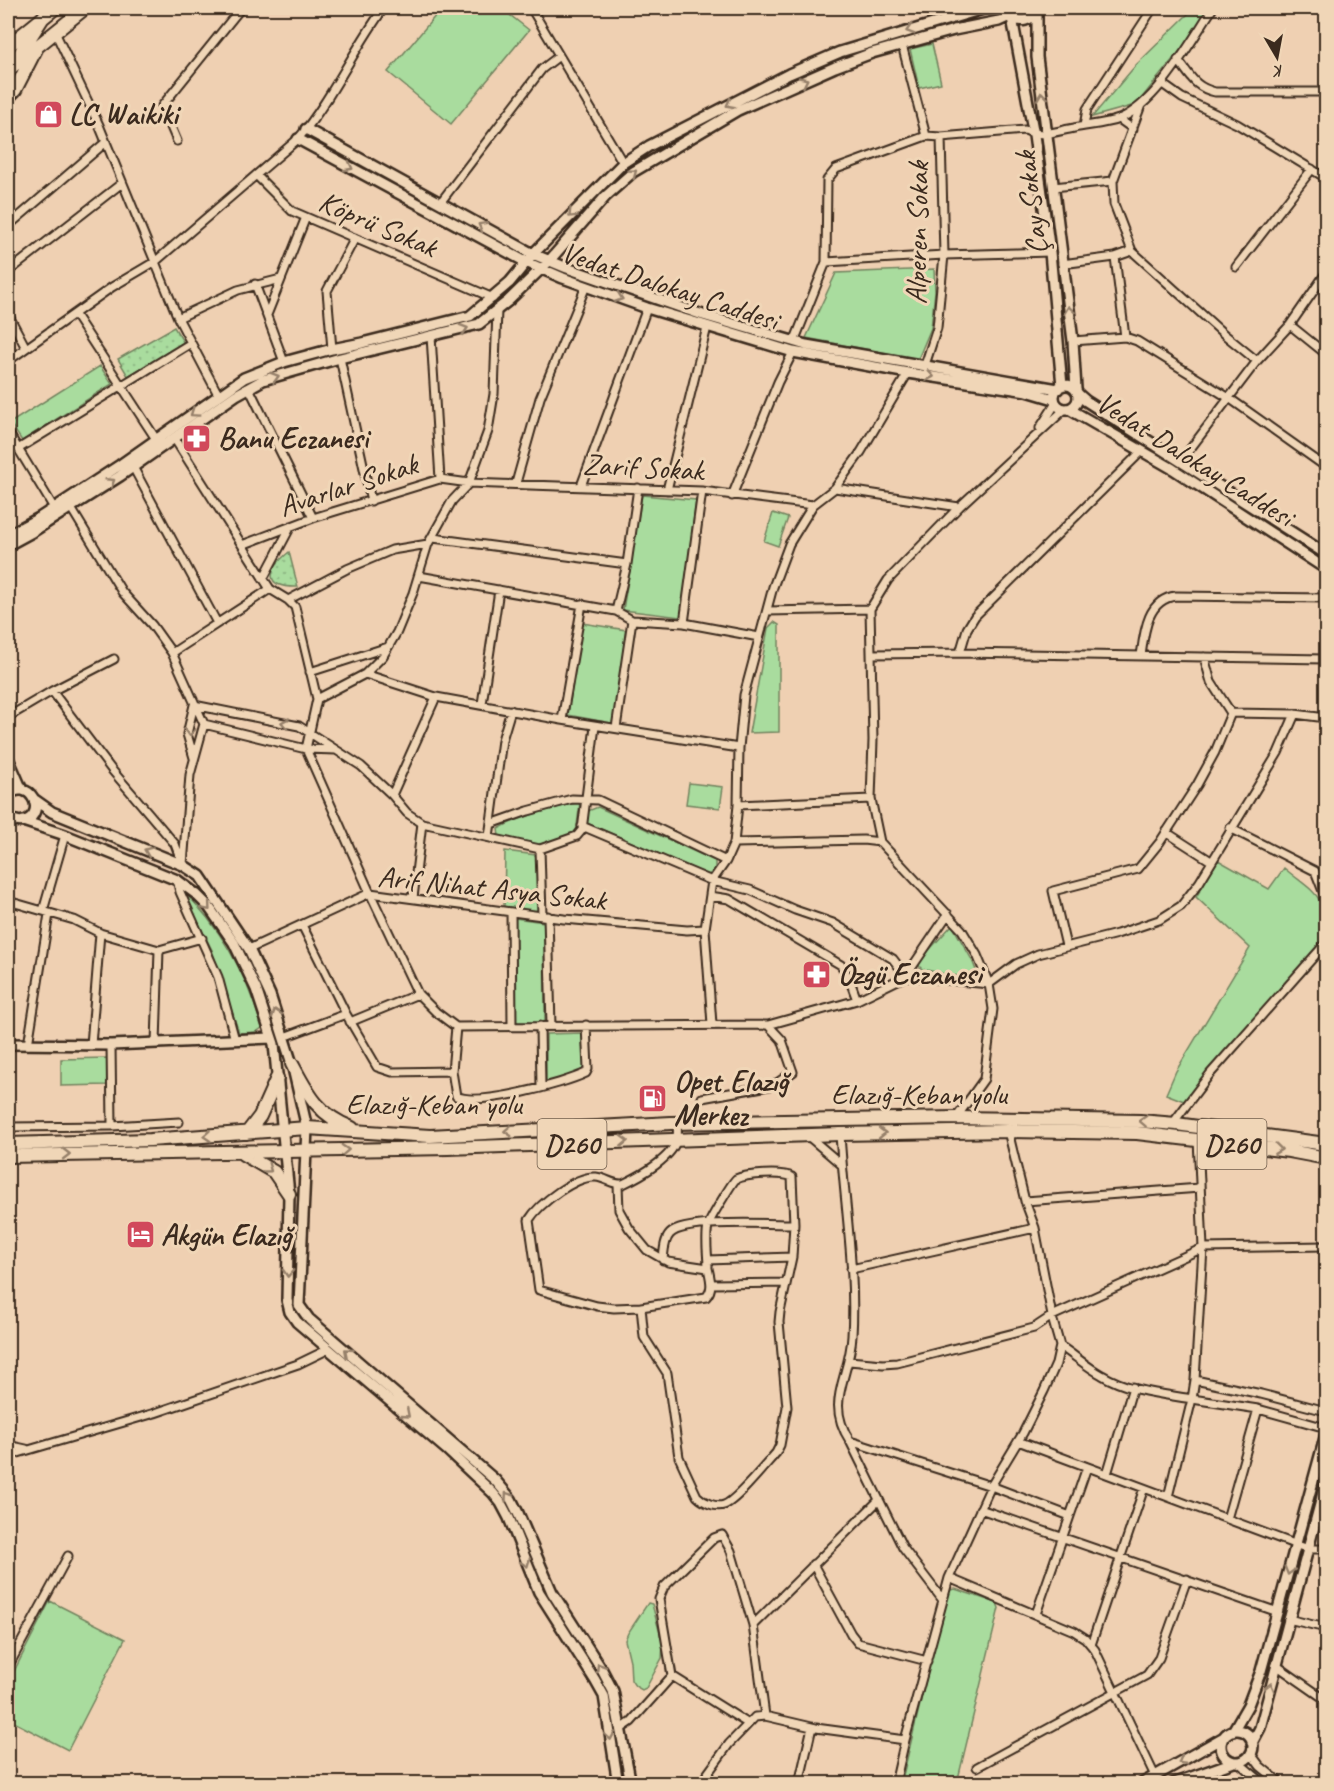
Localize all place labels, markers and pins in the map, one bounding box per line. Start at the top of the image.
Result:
place label: LC Waikiki [69,95,182,133]
shop icon: LC Waikiki [32,98,64,130]
place label: Banu Eczanesi [218,419,372,457]
pharmacy icon: Banu Eczanesi [181,422,213,454]
place label: Özgü Eczanesi [838,955,986,993]
pharmacy icon: Özgü Eczanesi [801,958,833,990]
place label: Opet Elazığ Merkez [674,1062,792,1134]
fuel station icon: Opet Elazığ Merkez [637,1082,669,1114]
place label: Akgün Elazığ [161,1216,295,1254]
hotel icon: Akgün Elazığ [124,1219,156,1251]

